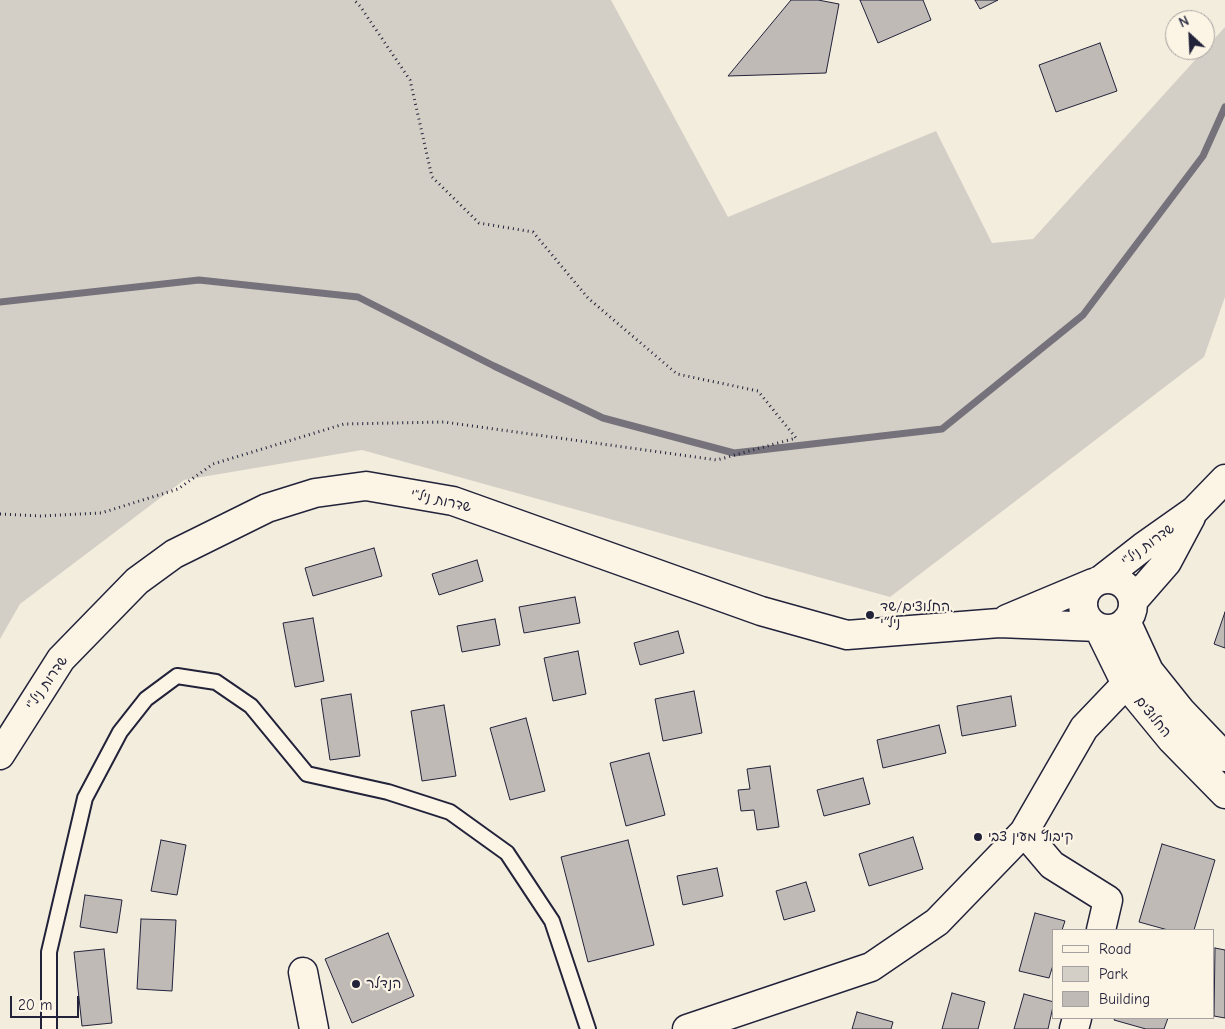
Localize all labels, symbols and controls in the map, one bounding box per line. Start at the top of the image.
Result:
north arrow [1165,10,1215,60]
text: N [1176,12,1192,31]
street label: שדרות ניל"י [409,486,473,516]
street label: שדרות ניל"י [1118,520,1178,570]
place label: החלוצים/שד. ניל״י [880,599,952,632]
marker: החלוצים/שד. ניל״י [864,609,876,621]
street label: שדרות ניל"י [22,653,72,713]
street label: החלוצים [1131,693,1175,741]
place label: קיבוץ מעין צבי [988,829,1073,845]
marker: קיבוץ מעין צבי [972,831,984,843]
legend [1052,929,1215,1019]
text: Road [1099,940,1131,958]
text: Park [1099,965,1128,983]
place label: הנדלר [366,976,401,992]
marker: הנדלר [350,978,362,990]
scale bar [12,986,81,1018]
text: Building [1099,990,1150,1008]
text: 20 m [18,996,52,1014]

